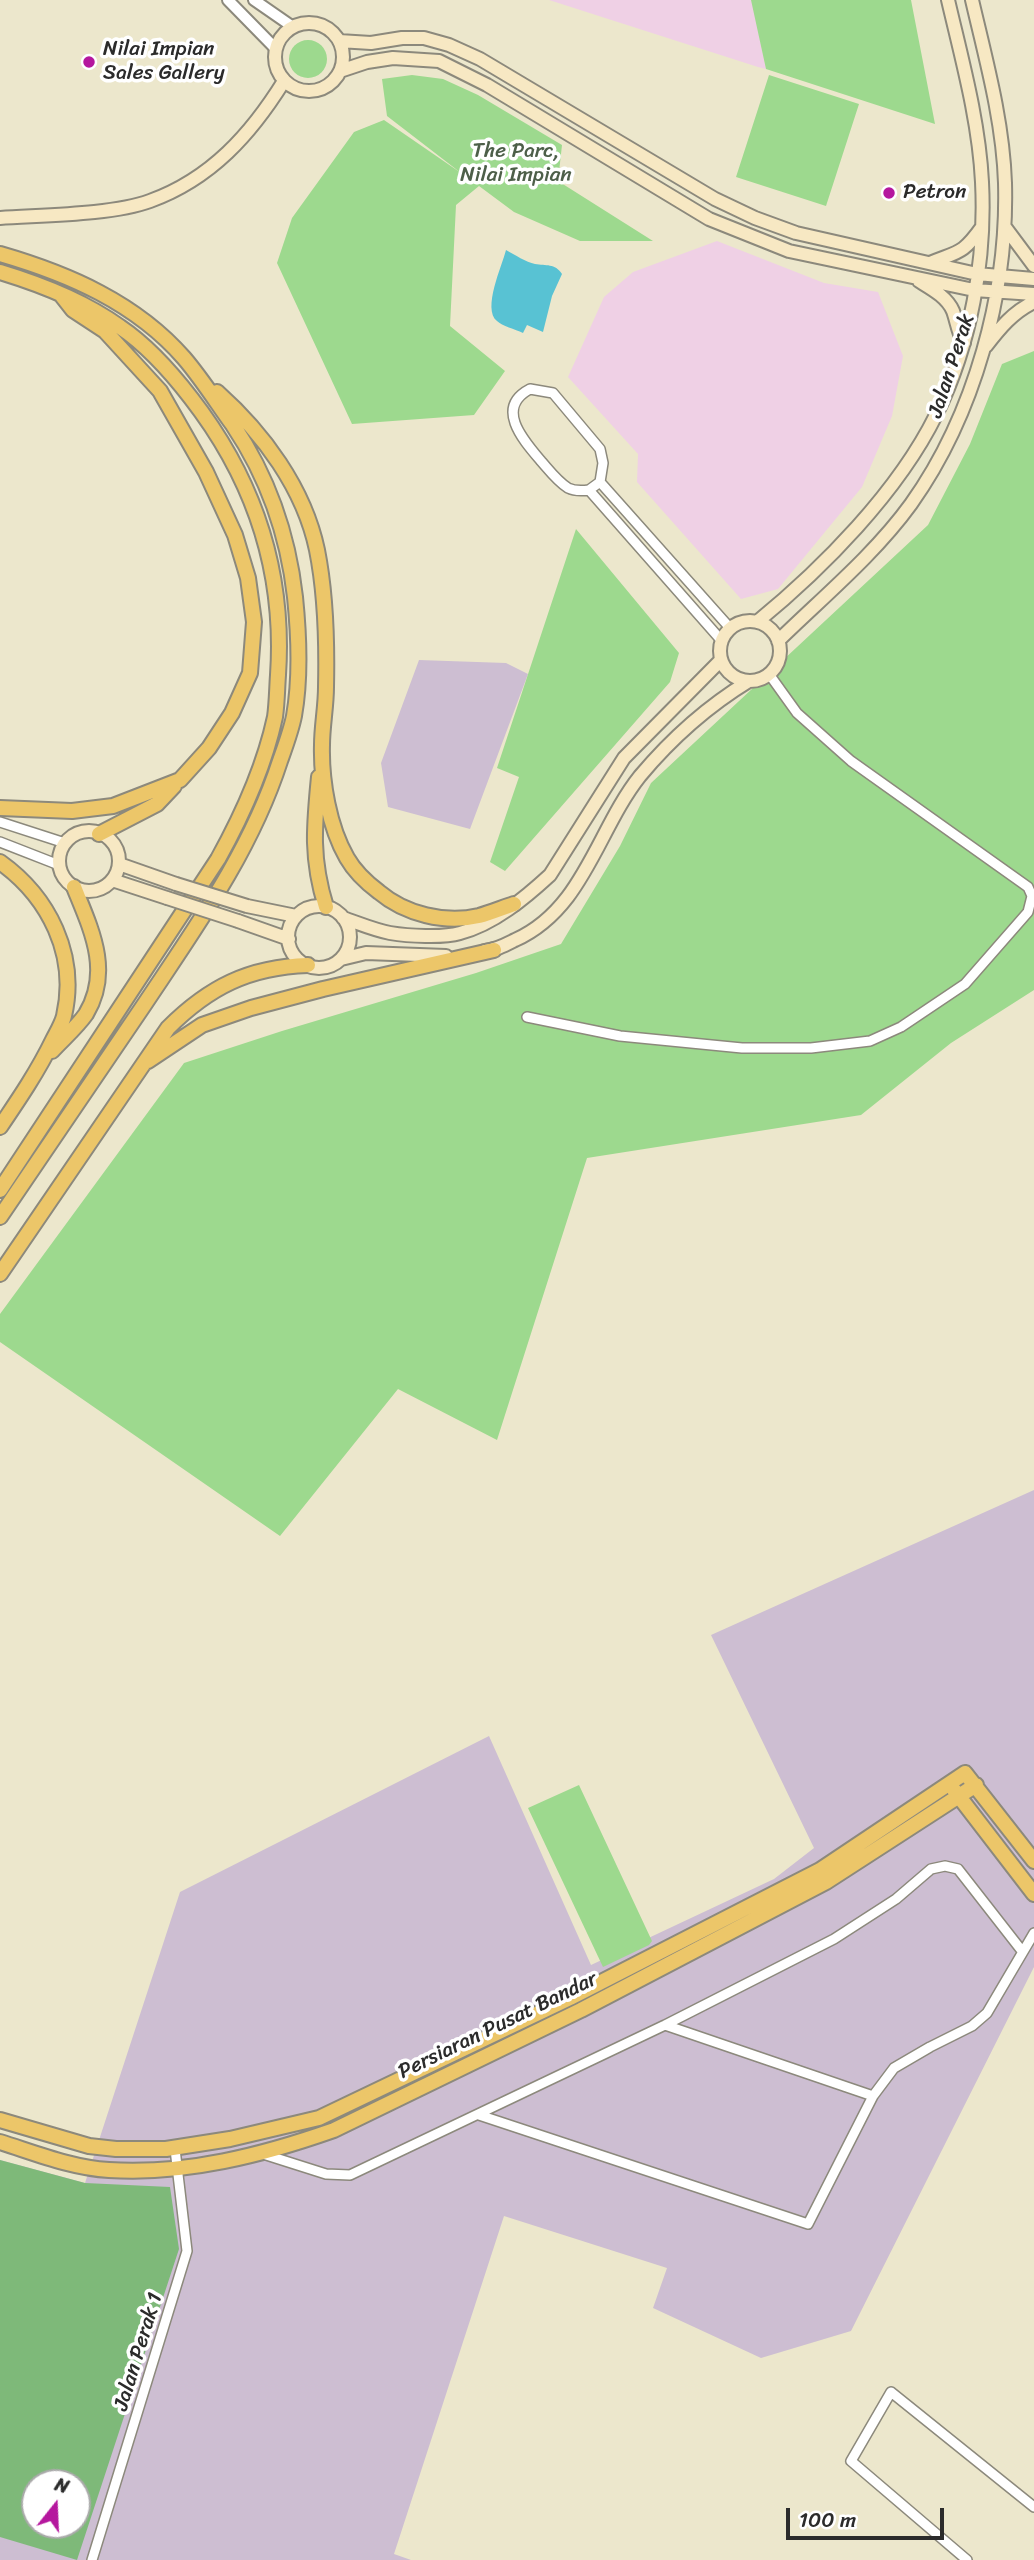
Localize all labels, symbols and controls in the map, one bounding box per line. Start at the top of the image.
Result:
place label: Nilai Impian Sales Gallery [103,37,225,87]
marker: Nilai Impian Sales Gallery [81,54,97,70]
park label: The Parc, Nilai Impian [460,139,572,189]
place label: Petron [903,180,966,206]
marker: Petron [881,185,897,201]
street label: Jalan Perak [923,311,981,421]
street label: Persiaran Pusat Bandar [394,1967,602,2085]
street label: Jalan Perak 1 [109,2290,169,2414]
text: N [51,2468,73,2503]
north arrow [21,2469,91,2539]
scale bar [789,2494,946,2538]
text: 100 m [799,2501,856,2539]

